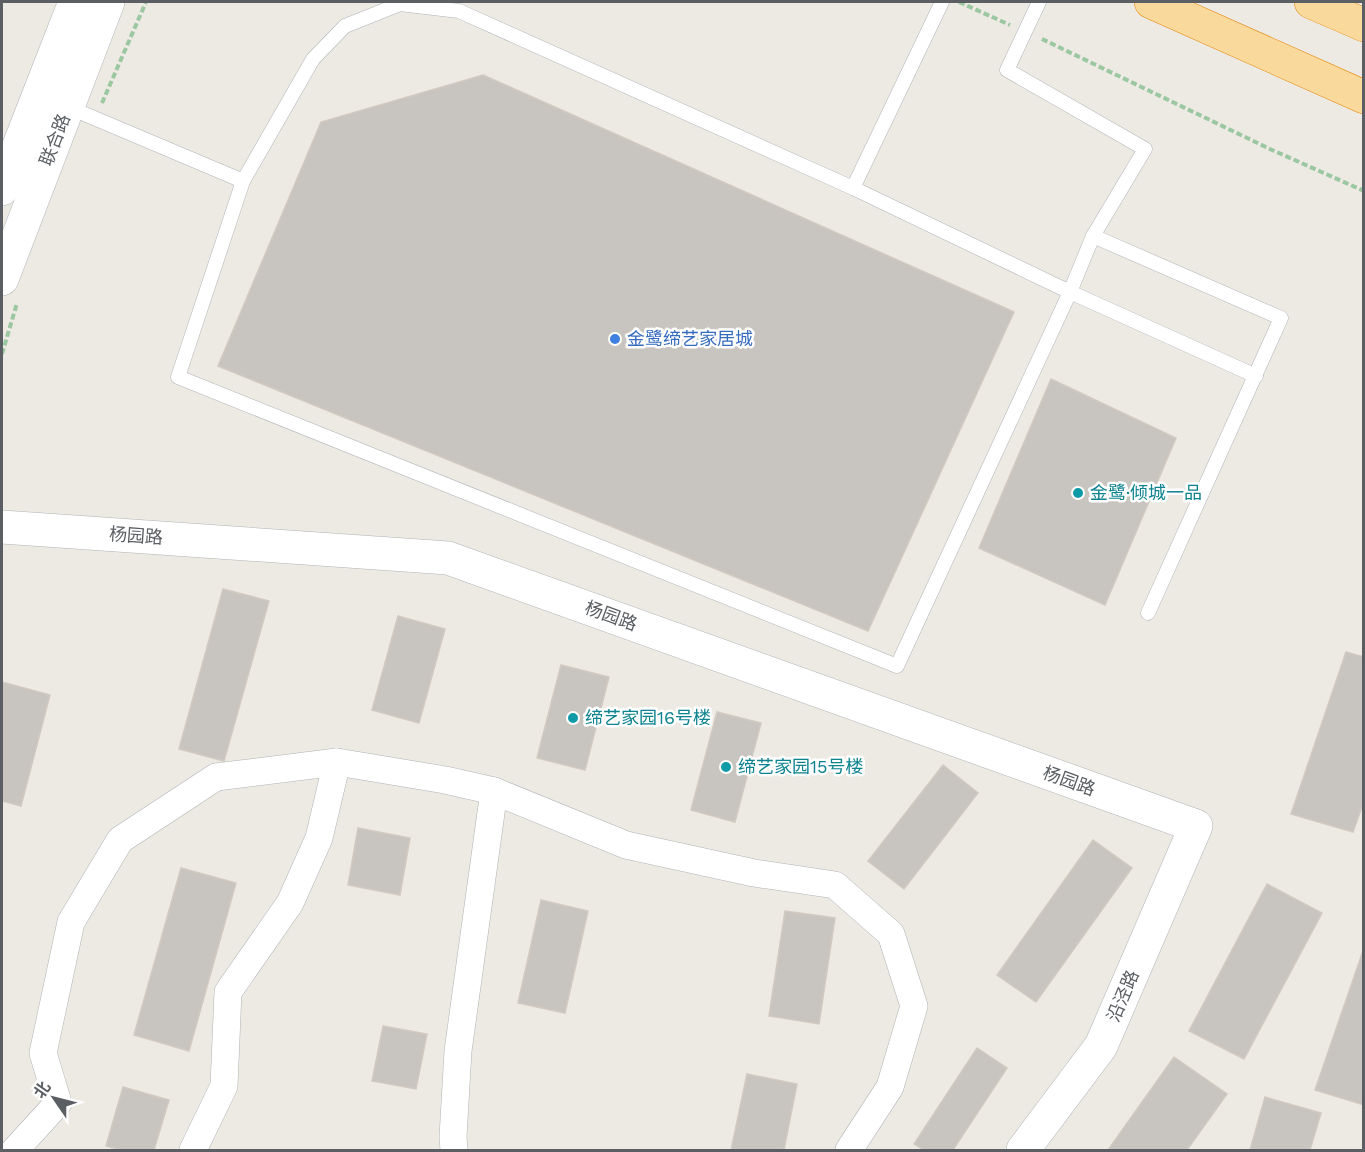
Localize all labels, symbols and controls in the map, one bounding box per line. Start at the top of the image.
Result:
street label: 联合路 [35,111,74,169]
place label: 金鹭缔艺家居城 [627,328,753,349]
marker: 金鹭缔艺家居城 [608,332,622,346]
place label: 金鹭·倾城一品 [1090,482,1202,503]
marker: 金鹭·倾城一品 [1071,486,1085,500]
street label: 杨园路 [108,523,164,548]
street label: 杨园路 [582,596,640,635]
place label: 缔艺家园16号楼 [585,707,711,728]
marker: 缔艺家园16号楼 [566,711,580,725]
place label: 缔艺家园15号楼 [738,756,864,777]
marker: 缔艺家园15号楼 [719,760,733,774]
street label: 杨园路 [1040,761,1098,800]
street label: 沿泾路 [1102,967,1143,1025]
north arrow [24,1068,84,1128]
text: 北 [30,1078,54,1102]

